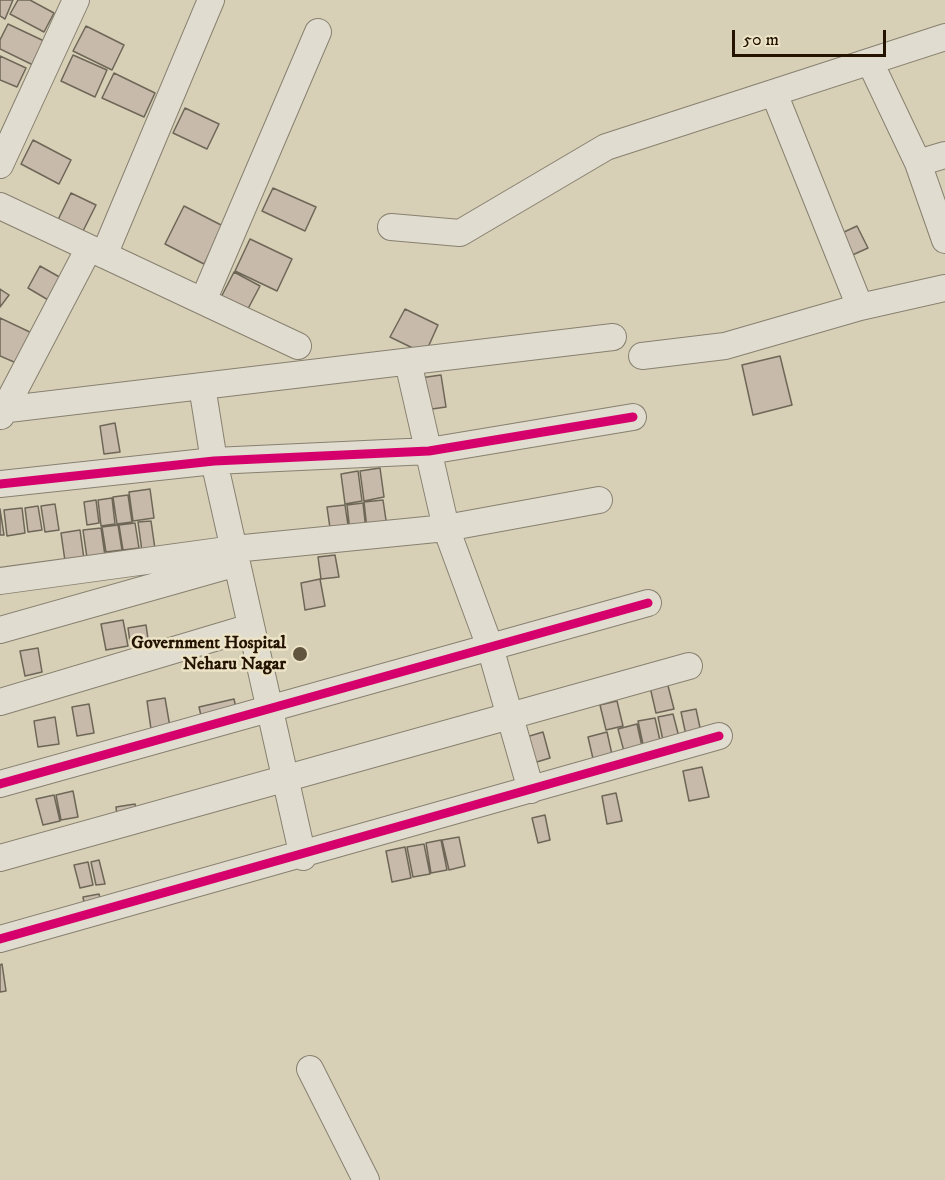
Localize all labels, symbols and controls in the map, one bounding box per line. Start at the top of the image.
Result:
scale bar [735,18,890,56]
text: 50 m [743,29,779,51]
place label: Government Hospital Neharu Nagar [131,633,286,676]
marker: Government Hospital Neharu Nagar [291,645,309,663]

